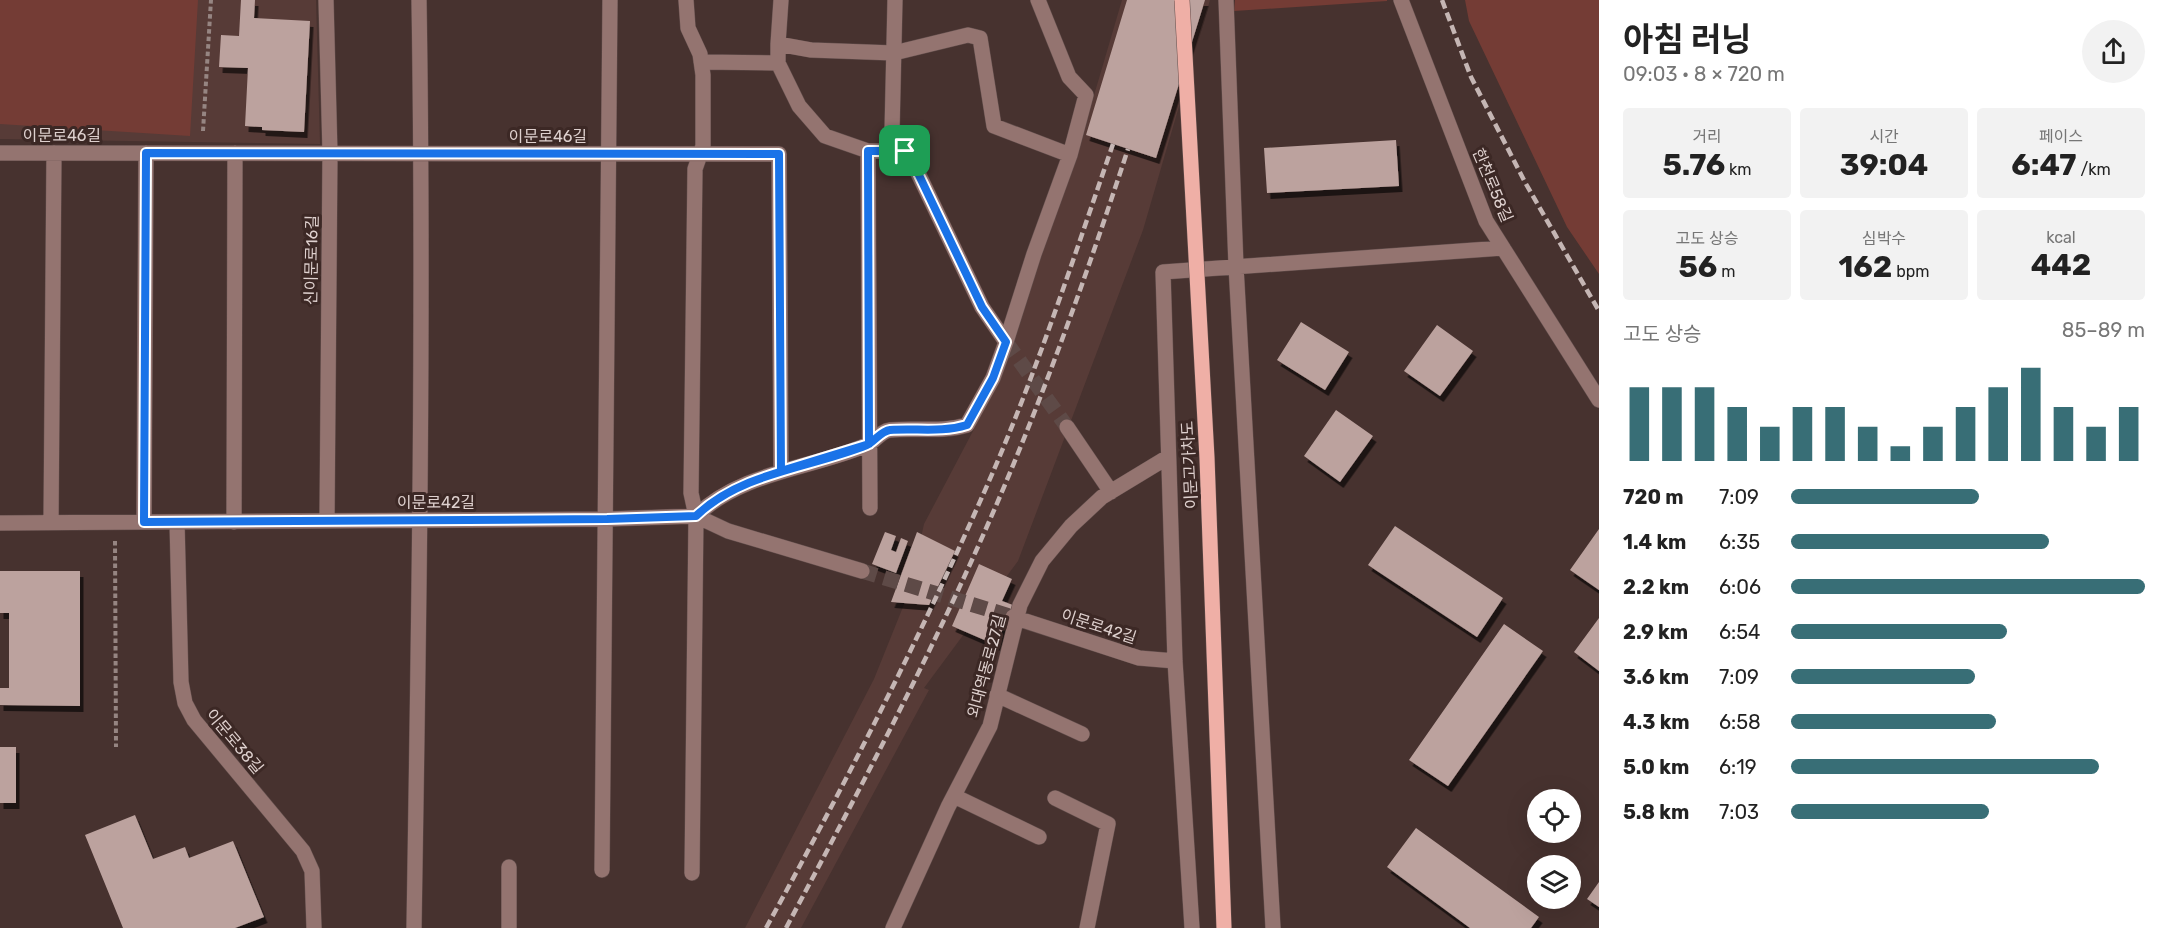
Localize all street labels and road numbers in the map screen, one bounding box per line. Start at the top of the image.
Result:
street label: 이문로46길 [23,126,101,145]
street label: 이문로46길 [509,127,587,146]
street label: 한천로58길 [1468,145,1517,225]
street label: 신이문로16길 [301,215,322,305]
street label: 이문고가차도 [1178,420,1201,510]
street label: 이문로42길 [397,493,475,512]
street label: 이문로42길 [1059,605,1139,648]
street label: 외대역동로27길 [964,613,1009,720]
street label: 이문로38길 [202,705,267,778]

